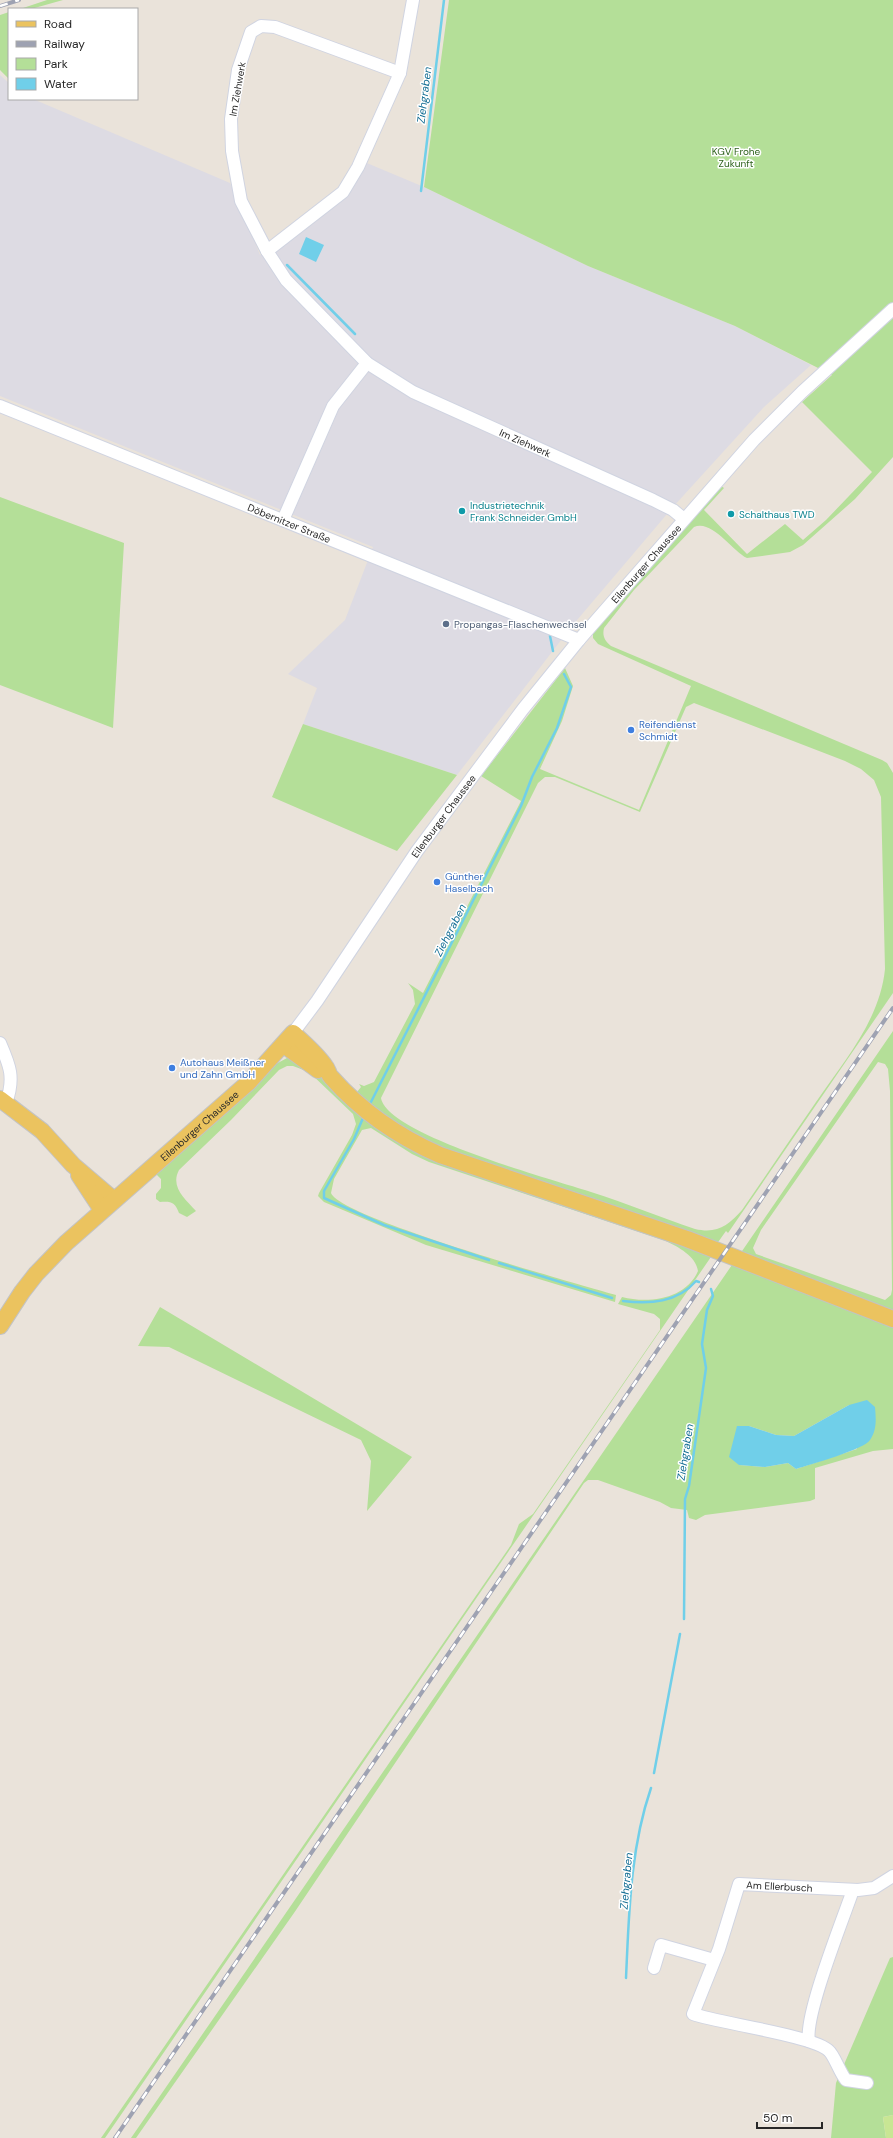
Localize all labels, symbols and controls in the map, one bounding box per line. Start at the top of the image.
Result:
legend [8,8,138,100]
text: Road [44,16,72,32]
text: Railway [44,36,85,52]
text: Park [44,56,68,72]
street label: Im Ziehwerk [226,61,249,117]
water label: Ziehgraben [414,66,434,124]
text: Water [44,76,78,92]
park label: KGV Frohe Zukunft [712,145,761,170]
street label: Im Ziehwerk [497,426,553,460]
place label: Industrietechnik Frank Schneider GmbH [470,499,577,524]
street label: Döbernitzer Straße [246,501,333,546]
marker: Industrietechnik Frank Schneider GmbH [457,506,467,516]
place label: Schalthaus TWD [739,508,815,521]
marker: Schalthaus TWD [726,509,736,519]
street label: Eilenburger Chaussee [608,522,684,606]
place label: Propangas-Flaschenwechsel [454,618,587,631]
marker: Propangas-Flaschenwechsel [441,619,451,629]
place label: Reifendienst Schmidt [639,718,696,743]
marker: Reifendienst Schmidt [626,725,636,735]
street label: Eilenburger Chaussee [408,772,479,860]
place label: Günther Haselbach [445,870,494,895]
marker: Günther Haselbach [432,877,442,887]
water label: Ziehgraben [431,901,469,959]
place label: Autohaus Meißner und Zahn GmbH [180,1056,265,1081]
marker: Autohaus Meißner und Zahn GmbH [167,1063,177,1073]
street label: Eilenburger Chaussee [158,1088,242,1164]
water label: Ziehgraben [674,1423,696,1481]
water label: Ziehgraben [617,1852,635,1910]
street label: Am Ellerbusch [746,1878,813,1895]
scale bar [757,2104,822,2130]
text: 50 m [763,2110,792,2126]

